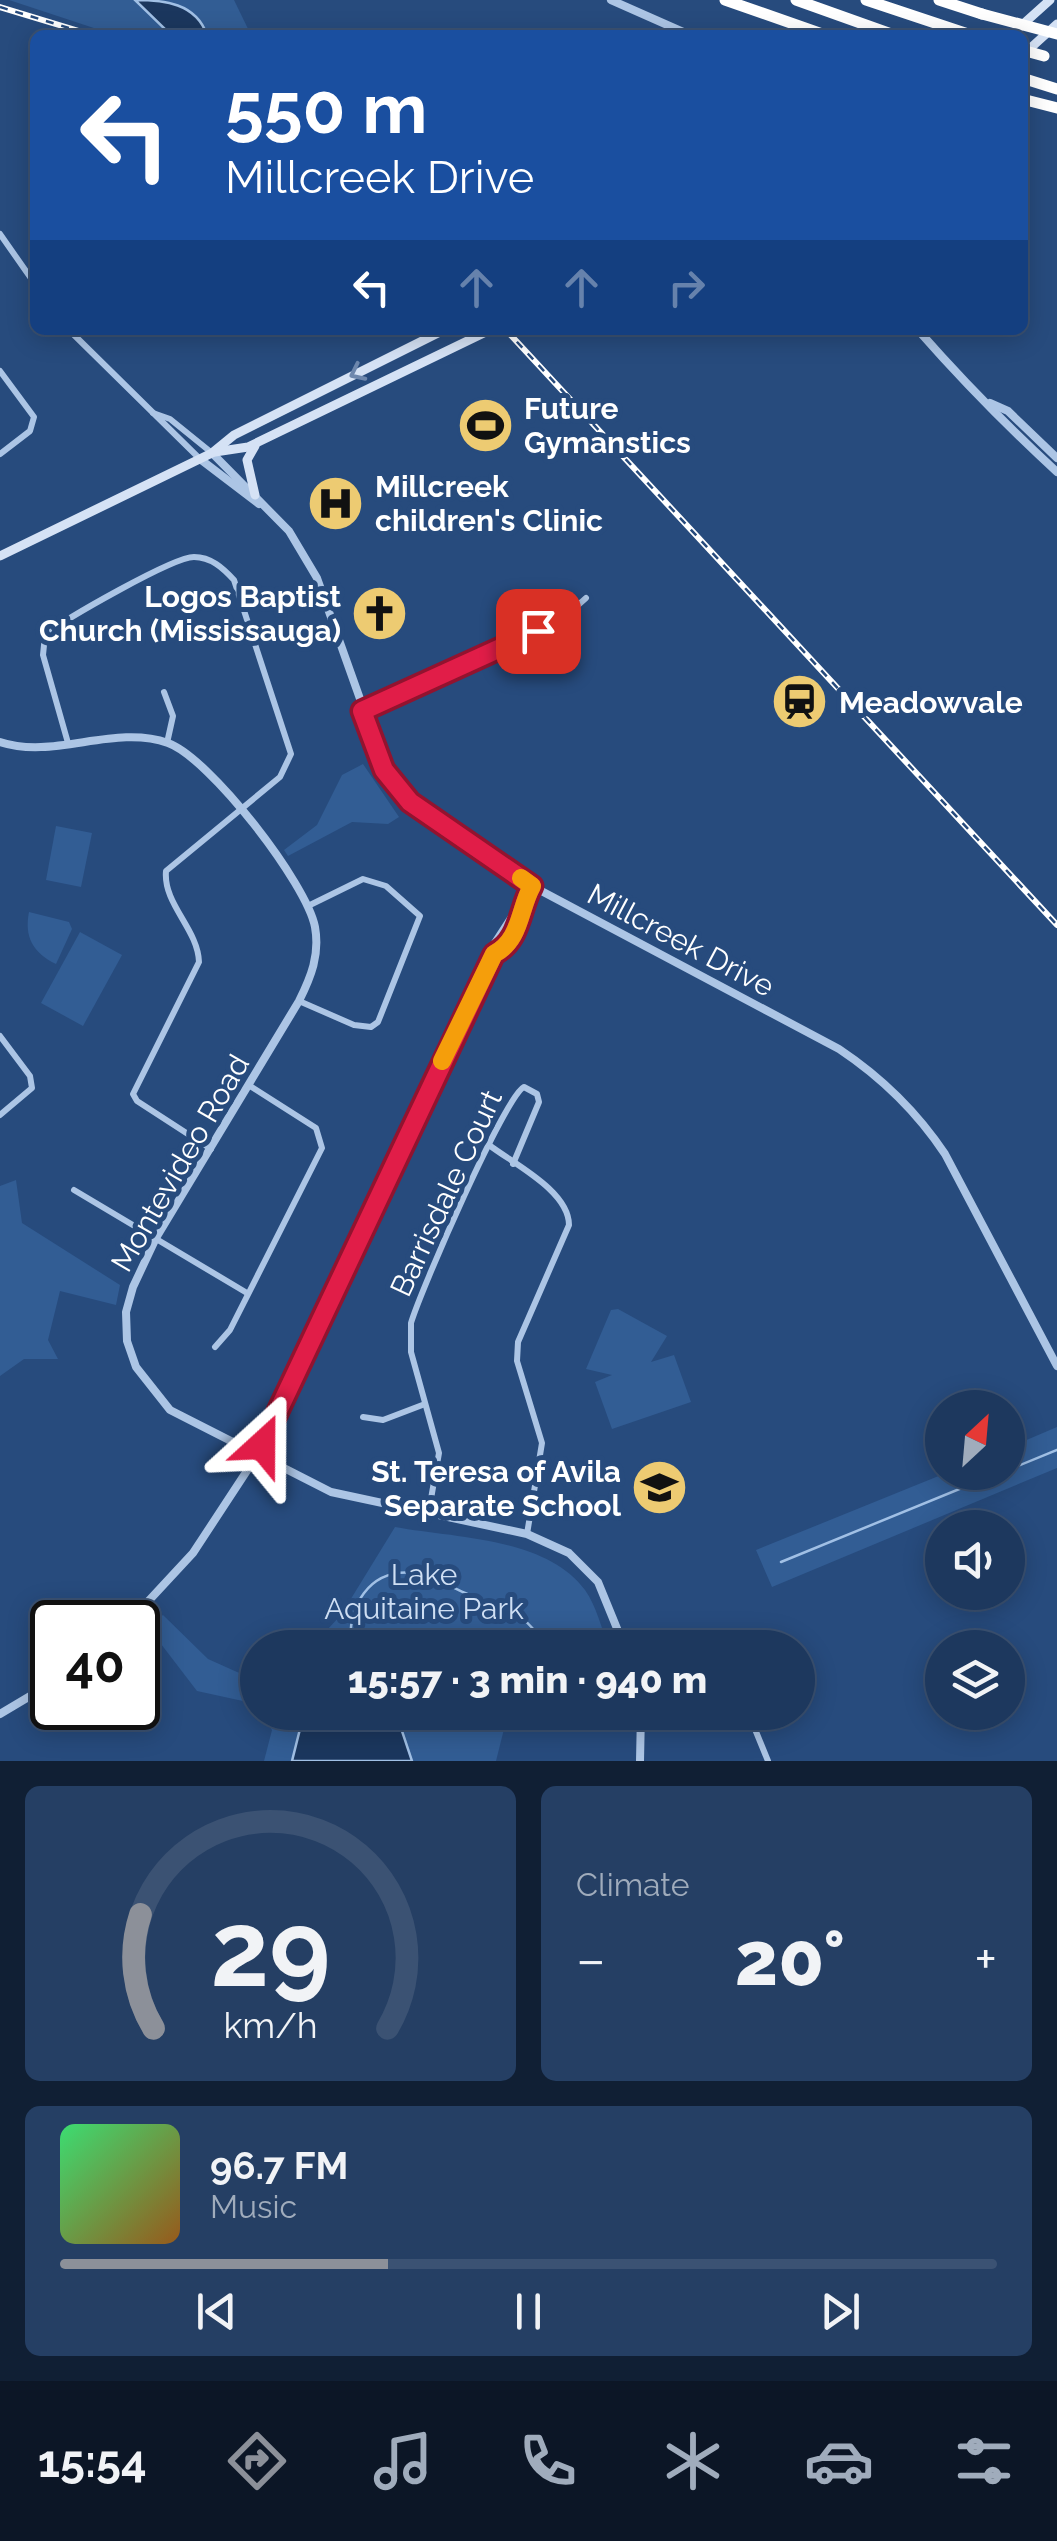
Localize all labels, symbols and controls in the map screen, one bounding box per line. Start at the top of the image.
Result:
text: 550 m [225,67,428,149]
icon: left [60,70,190,200]
text: Millcreek Drive [225,151,534,204]
icon: left [344,260,399,315]
icon: ahead [449,260,504,315]
icon: ahead [554,260,609,315]
icon: right [659,260,714,315]
one-way arrow [349,361,367,381]
place label: Future Gymanstics [524,391,691,460]
sports icon: Future Gymanstics [455,395,515,455]
place label: Millcreek children's Clinic [375,469,603,538]
hospital icon: Millcreek children's Clinic [306,473,366,533]
place label: Logos Baptist Church (Mississauga) [39,579,341,648]
church icon: Logos Baptist Church (Mississauga) [350,583,410,643]
pin [496,589,581,674]
icon: arrive [511,604,566,659]
station icon: Meadowvale [770,672,830,732]
place label: Meadowvale [839,685,1023,720]
street label: Millcreek Drive [582,876,780,1004]
street label: Montevideo Road [104,1048,256,1278]
street label: Barrisdale Court [383,1084,509,1302]
north arrow [925,1390,1025,1490]
map controls [925,1390,1025,1730]
position arrow [210,1393,314,1497]
place label: St. Teresa of Avila Separate School [371,1454,621,1523]
school or university icon: St. Teresa of Avila Separate School [630,1458,690,1518]
button: sound [925,1510,1025,1610]
park label: Lake Aquitaine Park [324,1557,524,1626]
speed limit sign: 40 [30,1600,160,1730]
button: layers [925,1630,1025,1730]
text: 15:57 · 3 min · 940 m [348,1657,707,1702]
text: Climate [576,1866,690,1903]
text: 29 [211,1888,330,2010]
text: 20° [735,1914,845,2003]
text: − [576,1927,606,1992]
text: + [974,1927,997,1992]
text: km/h [223,2004,318,2046]
text: 96.7 FM [210,2143,348,2188]
text: Music [210,2188,297,2225]
icon: previous [189,2284,244,2339]
icon: pause [501,2284,556,2339]
icon: next [813,2284,868,2339]
icon: directions [222,2426,292,2496]
icon: music [368,2426,438,2496]
icon: phone [513,2426,583,2496]
icon: climate [658,2426,728,2496]
icon: car [804,2426,874,2496]
icon: filters [949,2426,1019,2496]
text: 15:54 [38,2435,147,2488]

